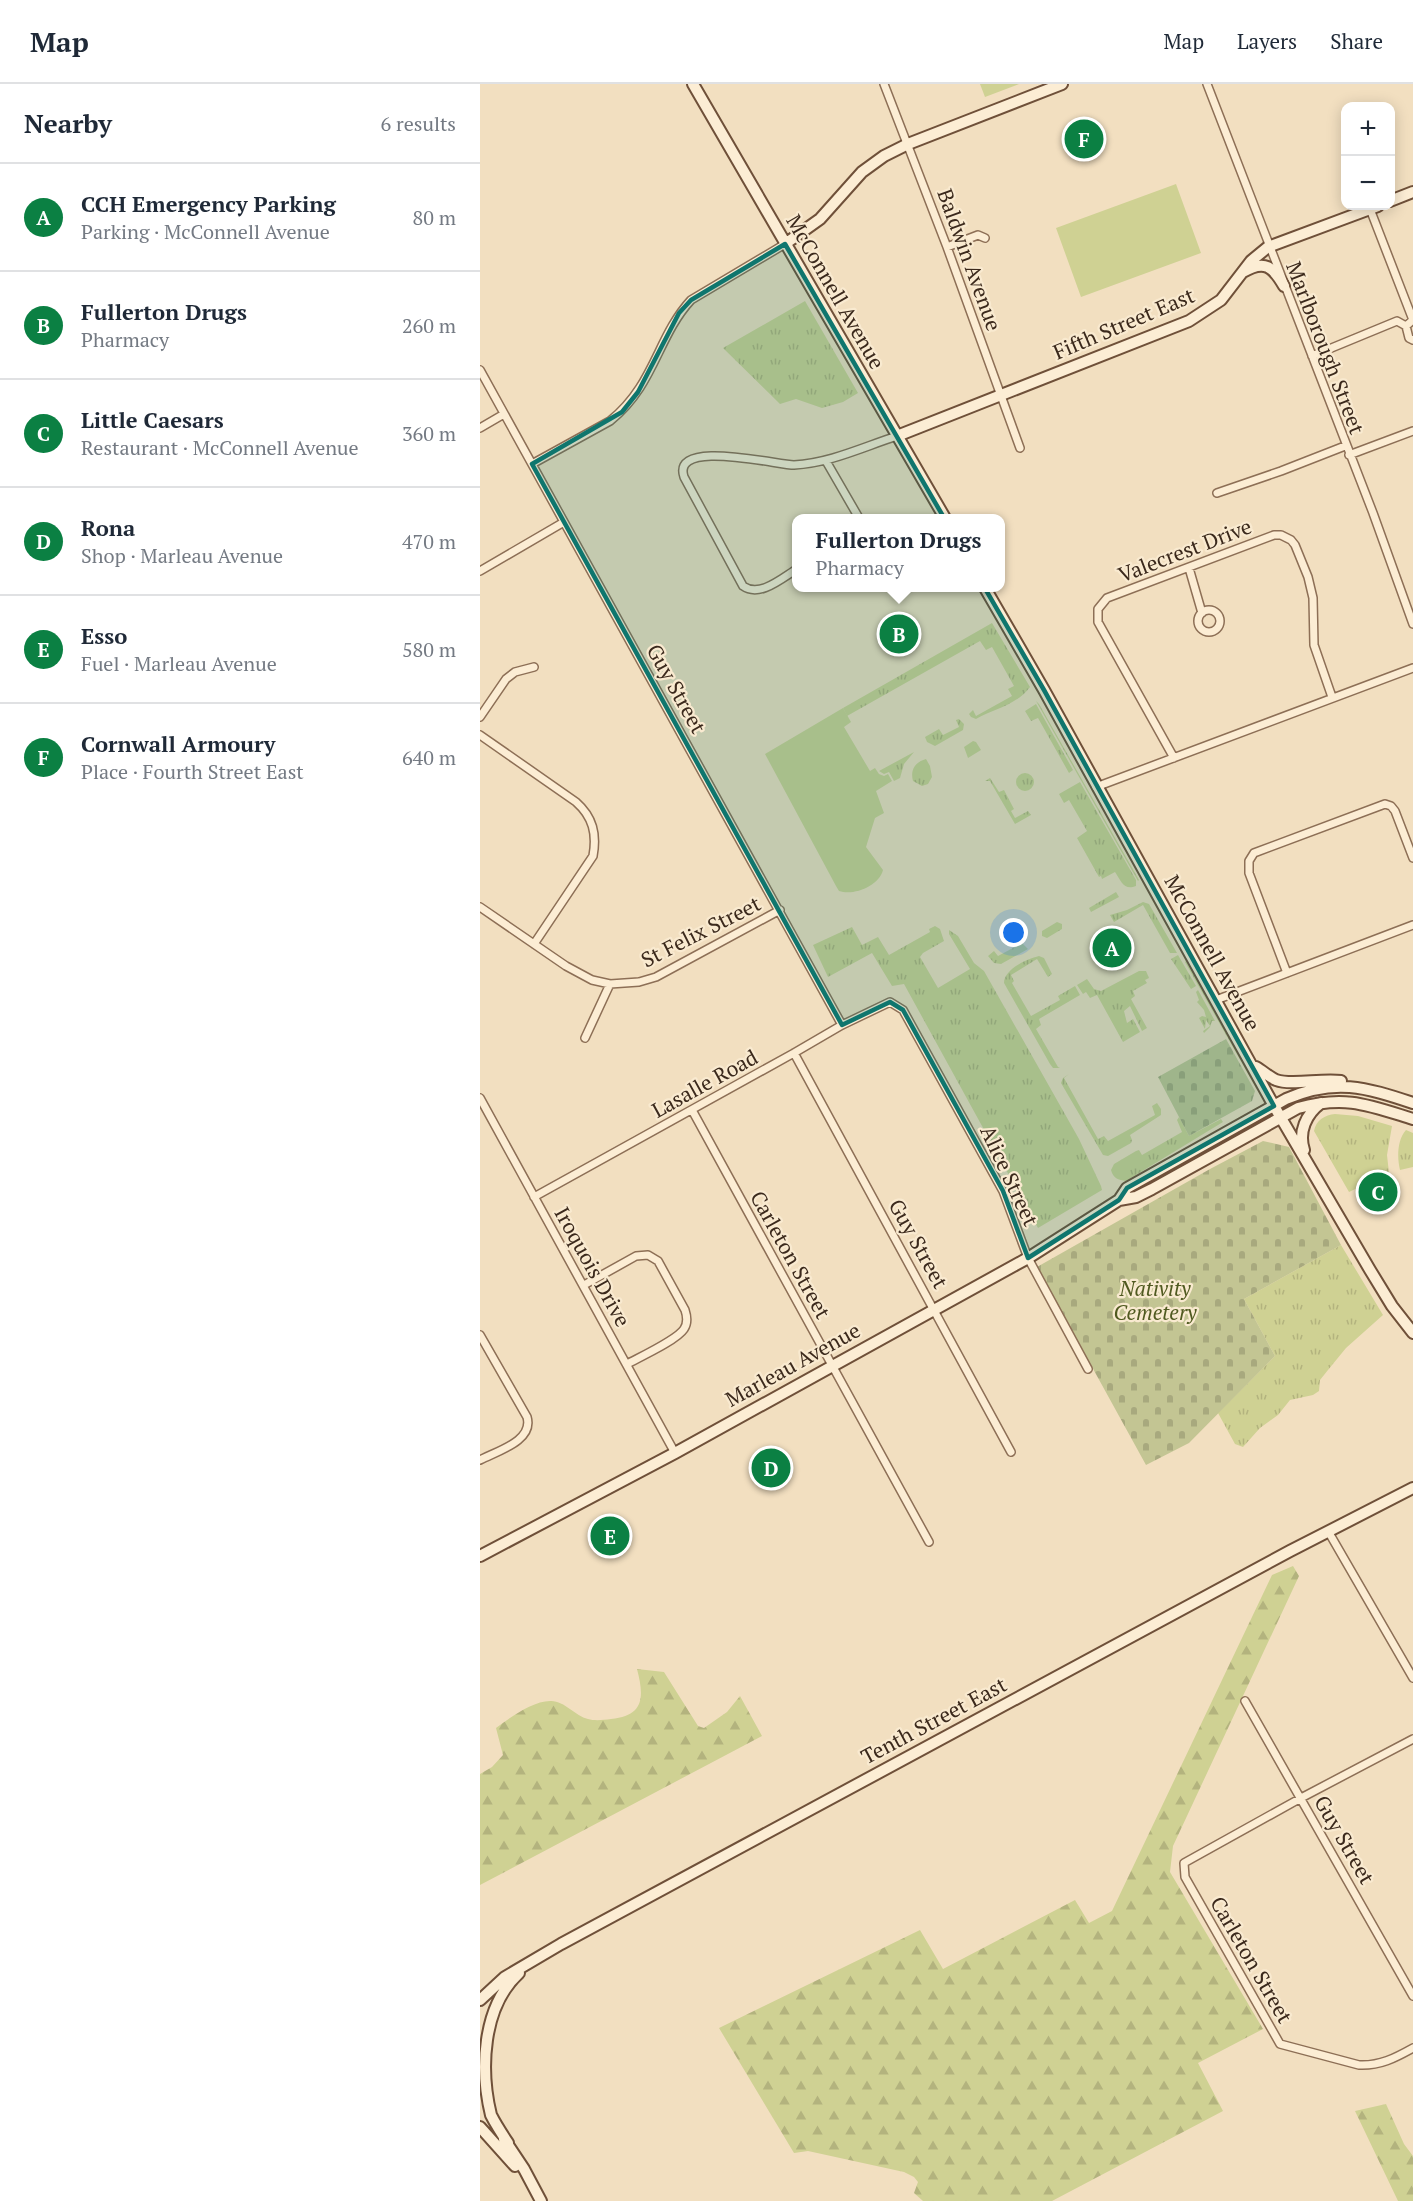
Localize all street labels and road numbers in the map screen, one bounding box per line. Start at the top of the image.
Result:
street label: Baldwin Avenue [931,185,1009,334]
street label: McConnell Avenue [780,209,892,374]
street label: Marlborough Street [1280,257,1372,438]
street label: Fifth Street East [1049,281,1199,365]
street label: Valecrest Drive [1114,512,1255,588]
street label: Guy Street [641,639,713,738]
street label: McConnell Avenue [1158,870,1267,1036]
street label: St Felix Street [636,889,765,973]
street label: Lasalle Road [647,1042,763,1124]
street label: Alice Street [974,1121,1046,1231]
street label: Carleton Street [744,1186,838,1324]
street label: Guy Street [883,1194,955,1293]
street label: Iroquois Drive [548,1202,637,1331]
street label: Marleau Avenue [720,1316,865,1413]
street label: Tenth Street East [856,1670,1011,1770]
street label: Guy Street [1308,1790,1382,1889]
street label: Carleton Street [1204,1891,1300,2028]

